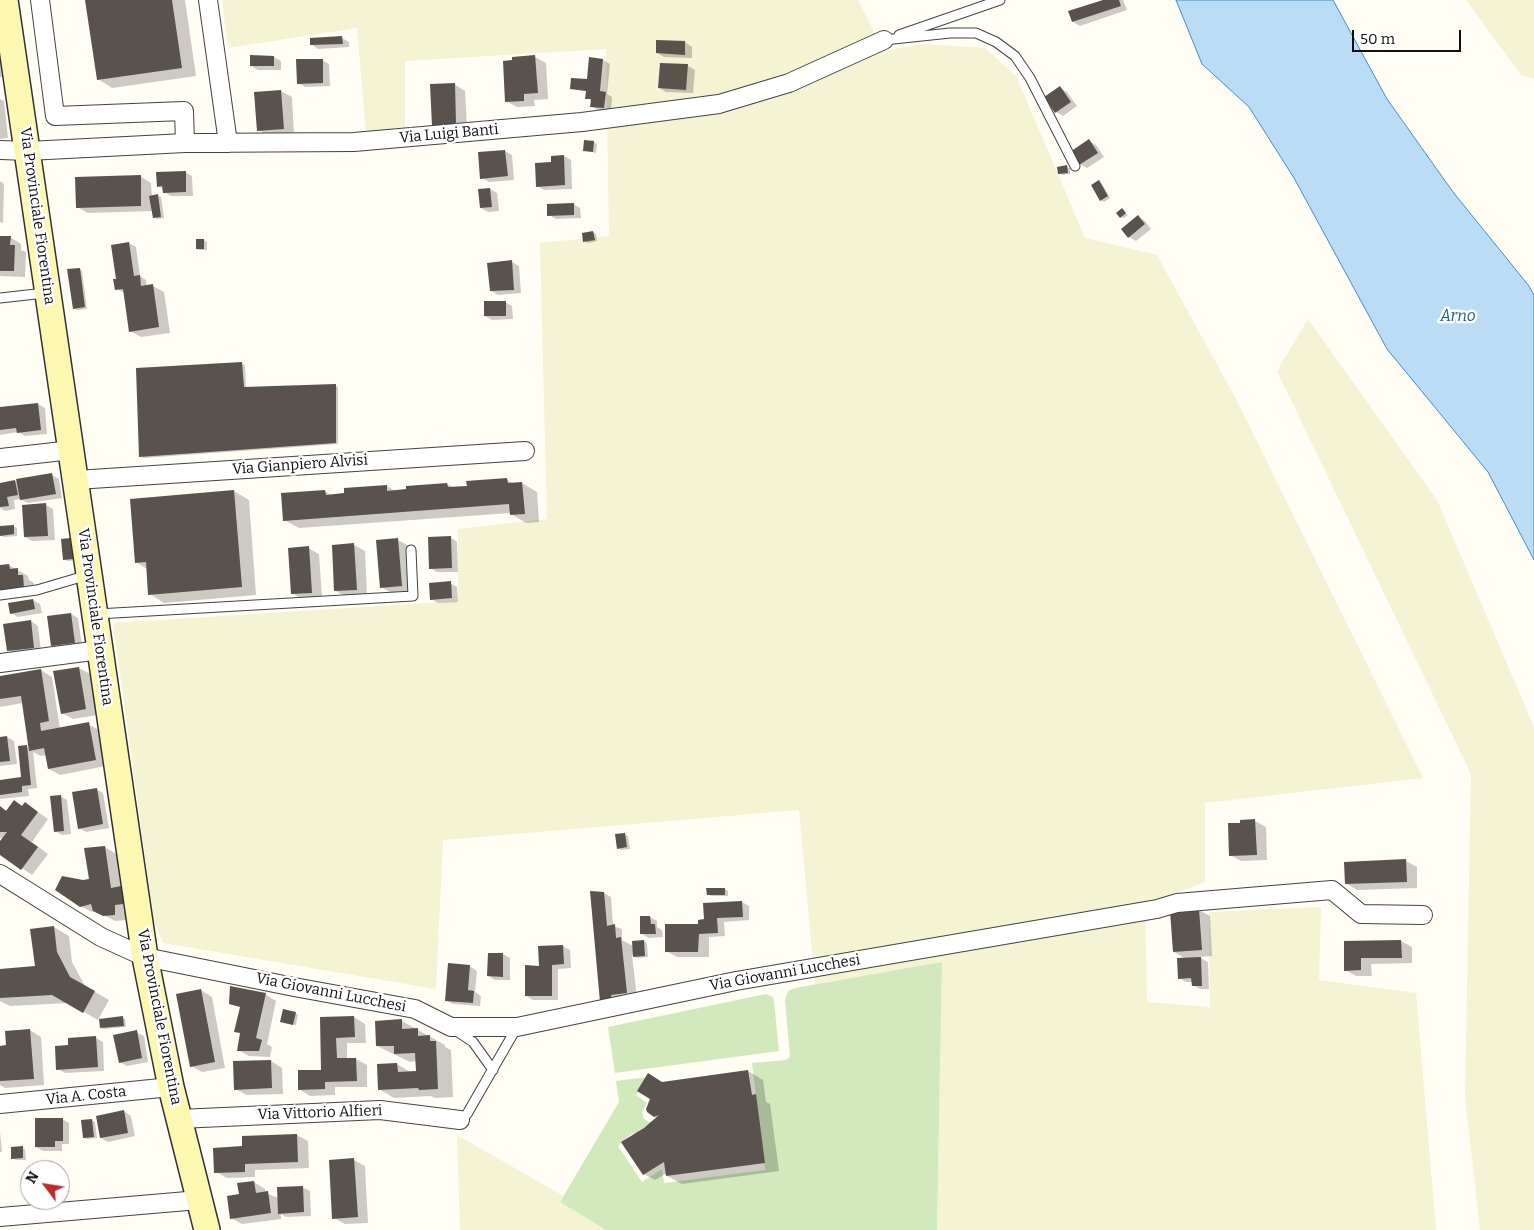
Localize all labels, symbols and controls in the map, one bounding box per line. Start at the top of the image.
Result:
scale bar [1354,20,1463,52]
text: 50 m [1360,30,1395,48]
street label: Via Luigi Banti [399,121,499,147]
street label: Via Provinciale Fiorentina [16,126,58,306]
water label: Arno [1440,307,1476,327]
street label: Via Gianpiero Alvisi [231,451,369,479]
street label: Via Provinciale Fiorentina [74,527,116,707]
street label: Via Provinciale Fiorentina [133,928,185,1106]
street label: Via Giovanni Lucchesi [708,951,862,995]
street label: Via Giovanni Lucchesi [254,970,408,1016]
street label: Via A. Costa [45,1083,127,1109]
street label: Via Vittorio Alfieri [257,1102,383,1124]
north arrow [20,1160,70,1210]
text: N [23,1169,43,1187]

